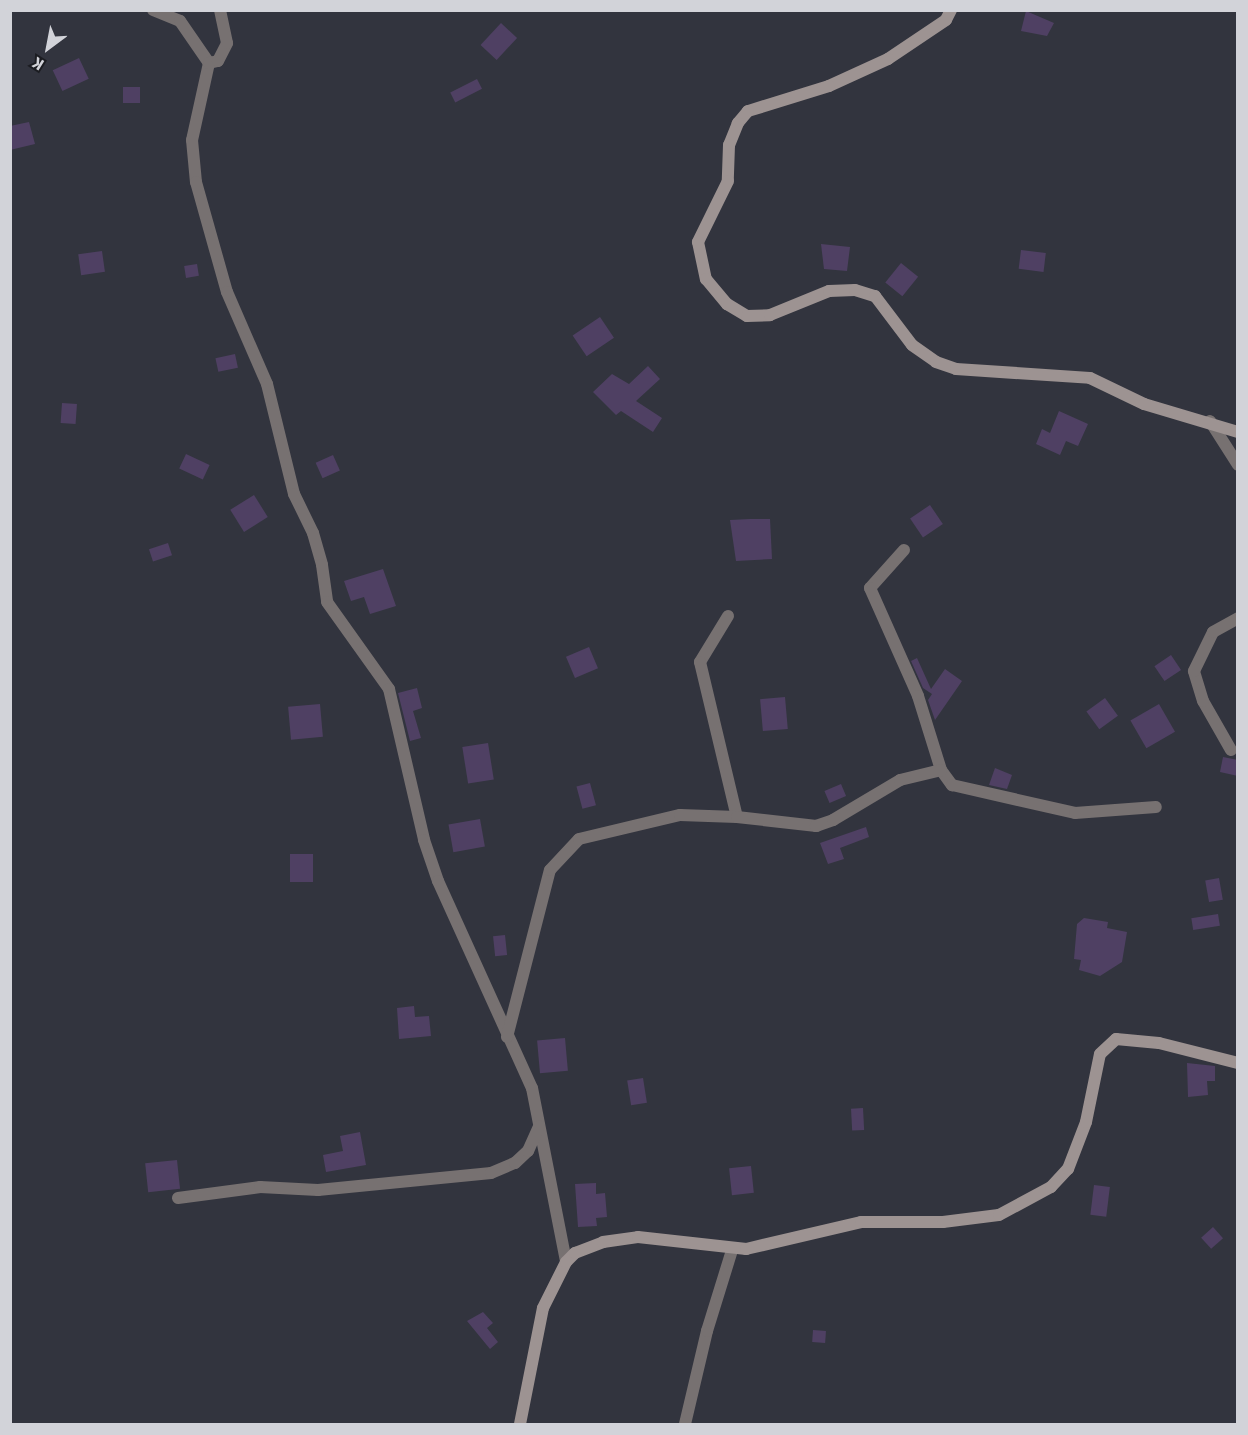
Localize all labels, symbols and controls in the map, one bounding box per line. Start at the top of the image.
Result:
north arrow [18,18,78,78]
text: K [29,53,47,74]

